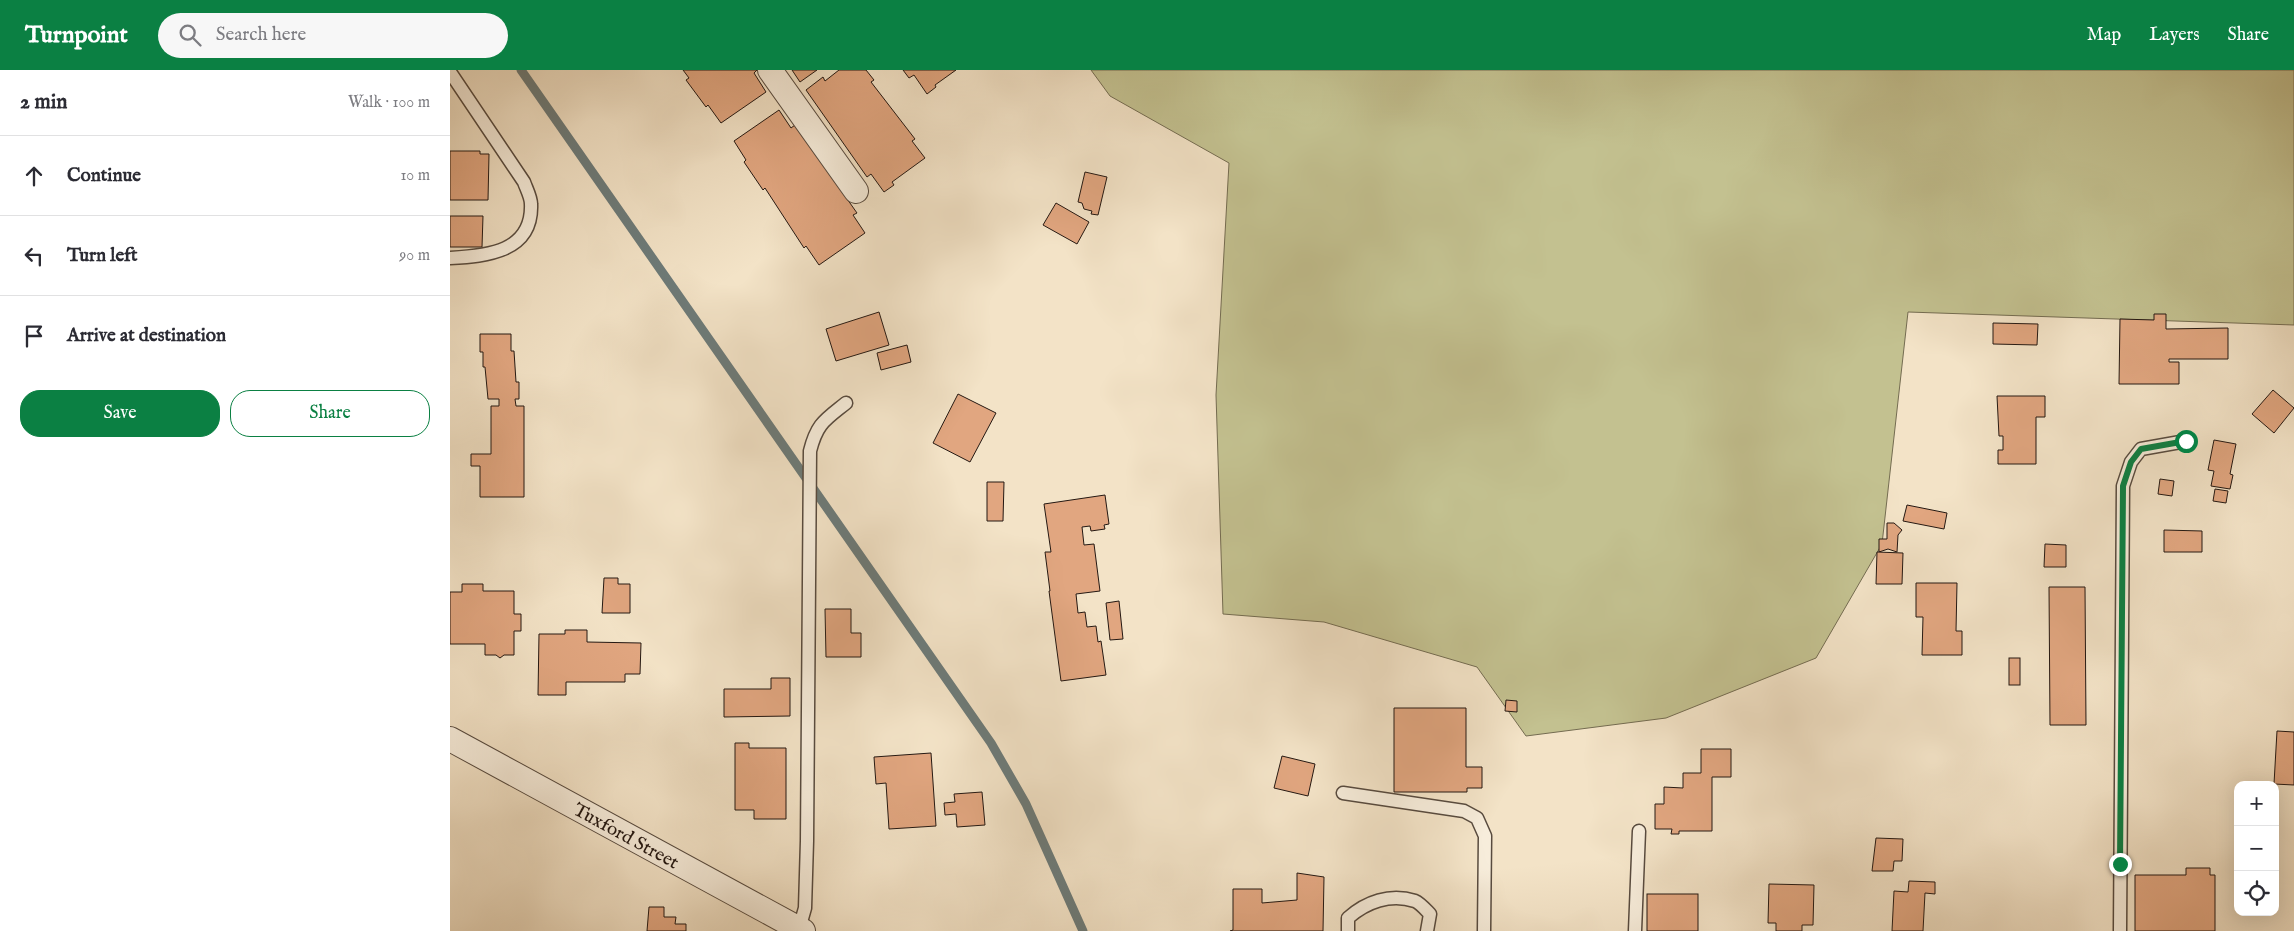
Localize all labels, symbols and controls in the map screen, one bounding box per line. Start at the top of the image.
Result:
search box [158,13,508,58]
text: Turnpoint [25,20,128,51]
icon: search [176,21,204,49]
text: Search here [216,23,306,47]
text: Map [2087,24,2121,47]
text: Layers [2149,24,2200,47]
text: Share [2228,24,2269,47]
text: 2 min [20,89,67,116]
text: Walk · 100 m [348,93,430,113]
icon: ahead [20,162,48,190]
text: Continue [67,164,141,188]
text: 10 m [400,166,430,186]
icon: left [20,242,48,270]
text: Turn left [67,244,138,268]
text: 90 m [399,246,430,266]
icon: arrive [20,322,48,350]
text: Arrive at destination [67,324,226,348]
button: Save [20,390,220,437]
button: Share [230,390,430,437]
route start [2175,430,2198,453]
map controls [2234,781,2279,916]
button: + [2234,781,2279,826]
street label: Tuxford Street [569,798,683,875]
button: − [2234,826,2279,871]
route end [2109,853,2132,876]
button: locate [2234,871,2279,916]

